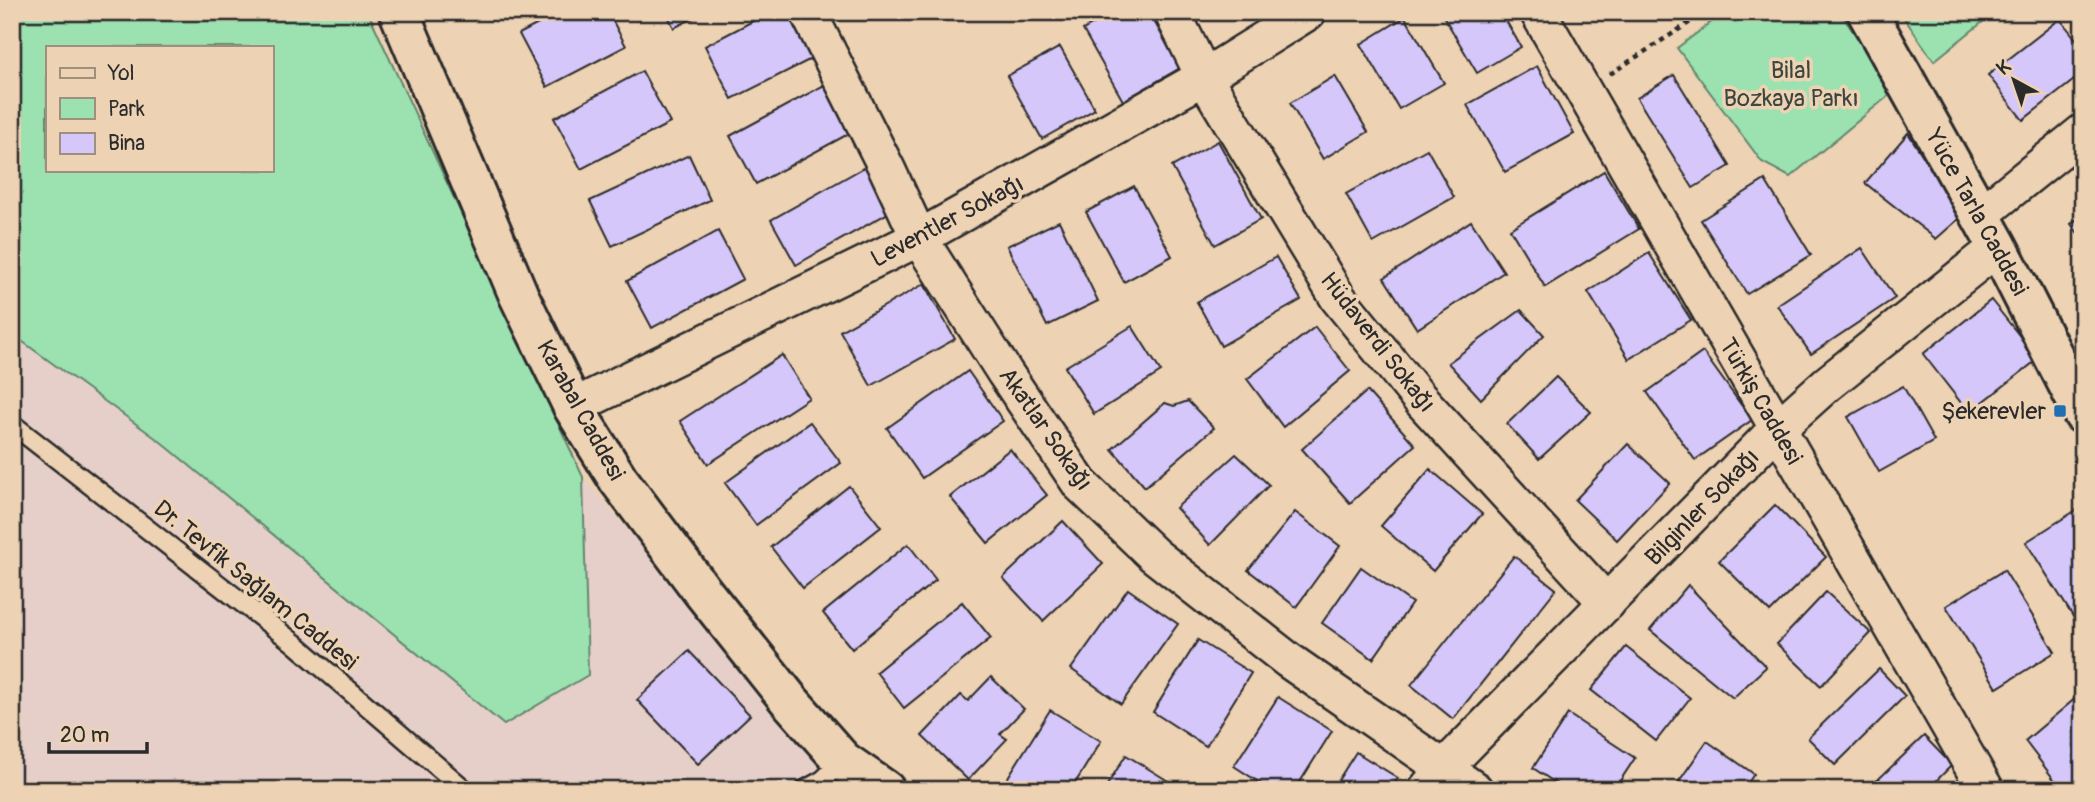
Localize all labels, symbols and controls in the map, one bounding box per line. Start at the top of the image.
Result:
legend [46,46,273,172]
north arrow [1980,46,2050,116]
text: K [1992,55,2016,81]
park label: Bilal Bozkaya Parkı [1723,56,1859,113]
text: Yol [107,60,135,87]
text: Park [108,96,145,123]
street label: Yüce Tarla Caddesi [1918,123,2034,301]
text: Bina [108,130,145,157]
street label: Leventler Sokağı [866,169,1029,274]
street label: Hüdaverdi Sokağı [1314,267,1441,418]
street label: Türkiş Caddesi [1713,333,1808,470]
street label: Karabal Caddesi [530,335,631,485]
street label: Akatlar Sokağı [993,362,1099,496]
place label: Şekerevler [1941,397,2046,426]
marker: Şekerevler [2052,403,2068,419]
street label: Bilginler Sokağı [1639,443,1765,572]
street label: Dr. Tevfik Sağlam Caddesi [148,494,364,677]
scale bar [49,711,147,755]
text: 20 m [60,722,109,749]

